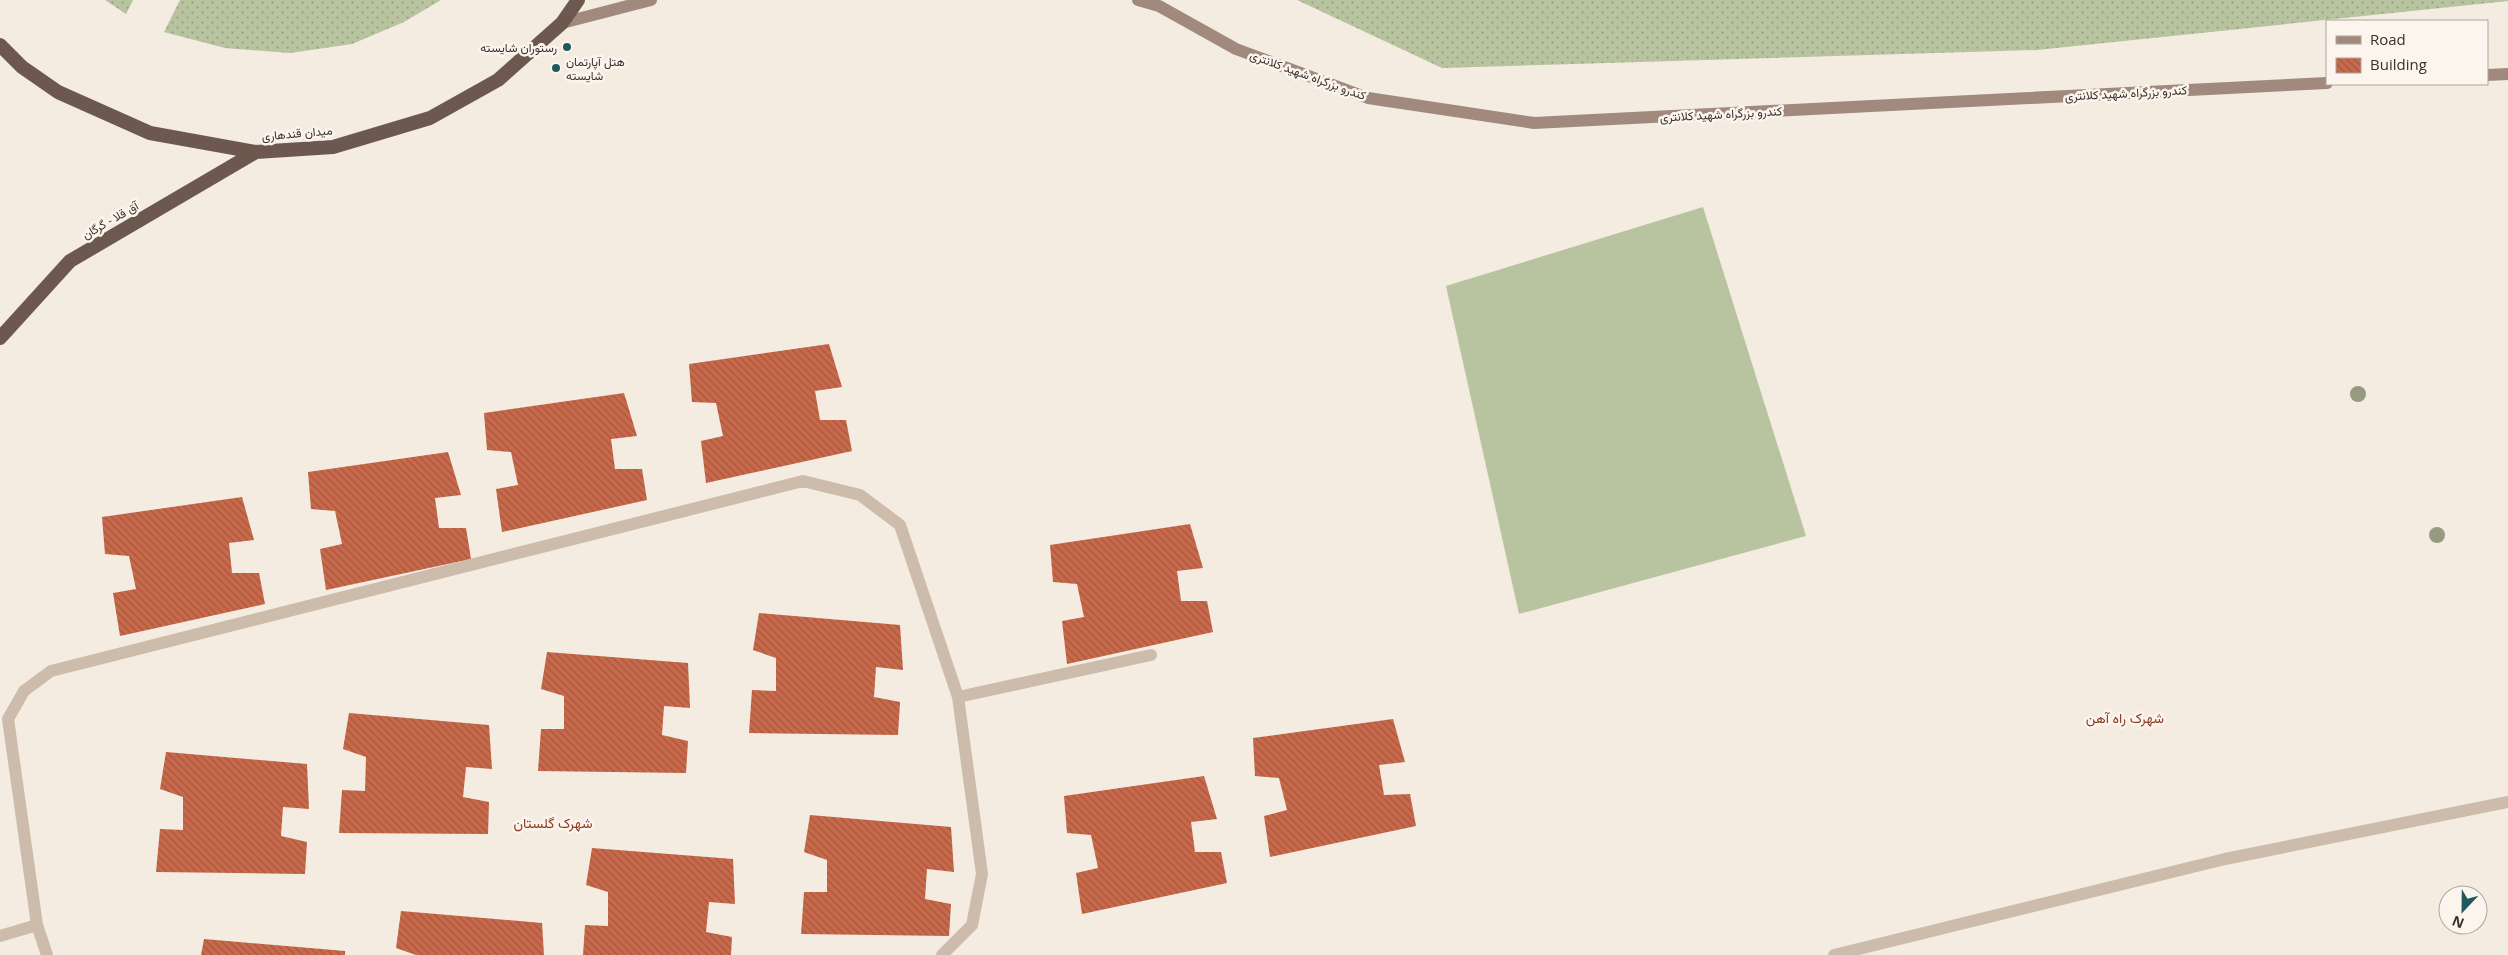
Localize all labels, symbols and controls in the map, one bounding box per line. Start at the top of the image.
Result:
legend [2326,20,2488,85]
text: Road [2370,29,2406,49]
place label: رستوران شایسته [480,39,557,56]
marker: رستوران شایسته [561,41,573,53]
street label: کندرو بزرگراه شهید کلانتری [1248,46,1368,104]
place label: هتل آپارتمان شایسته [566,53,625,84]
text: Building [2370,54,2427,74]
marker: هتل آپارتمان شایسته [550,62,562,74]
street label: کندرو بزرگراه شهید کلانتری [2064,81,2188,105]
street label: کندرو بزرگراه شهید کلانتری [1659,102,1783,126]
street label: میدان قندهاری [261,121,333,145]
street label: آق قلا - گرگان [79,196,142,243]
district label: شهرک راه آهن [2086,708,2164,727]
district label: شهرک گلستان [514,813,593,832]
north arrow [2438,885,2488,935]
text: N [2449,912,2467,933]

